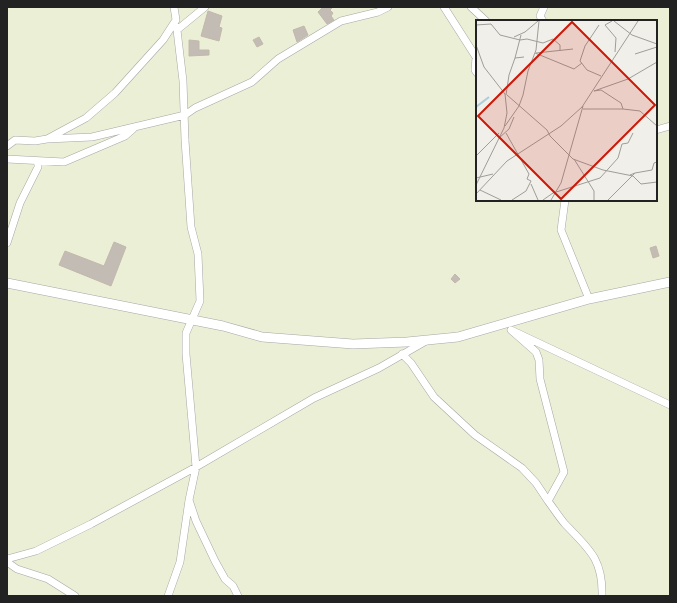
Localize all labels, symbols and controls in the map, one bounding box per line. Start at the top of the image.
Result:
inset map [476,20,657,201]

